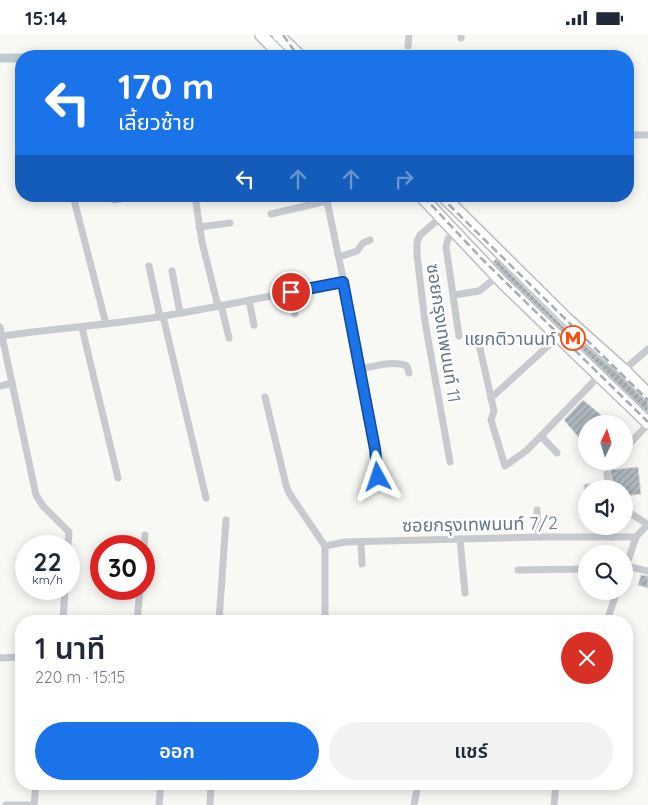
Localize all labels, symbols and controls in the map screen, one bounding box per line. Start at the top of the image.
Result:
text: 15:14 [25,6,67,30]
text: 170 m [118,64,214,108]
icon: left [35,70,100,135]
text: เลี้ยวซ้าย [118,108,195,136]
icon: left [231,165,259,193]
icon: ahead [284,165,312,193]
icon: ahead [337,165,365,193]
icon: right [390,165,418,193]
street label: ซอยกรุงเทพนนท์ 11 [422,262,466,404]
pin [270,271,312,313]
icon: arrive [277,278,305,306]
metro station icon: แยกติวานนท์ [560,325,586,351]
place label: แยกติวานนท์ [464,327,556,350]
north arrow [578,415,632,470]
map controls [578,415,633,600]
position arrow [351,450,403,502]
button: sound [578,480,633,535]
street label: ซอยกรุงเทพนนท์ 7/2 [402,511,558,537]
speed limit sign: 30 [90,535,155,600]
button: search [578,545,633,600]
text: 22 [33,546,62,577]
text: km/h [32,572,63,587]
text: 1 นาที [35,629,106,667]
button: close [561,632,613,684]
text: 220 m · 15:15 [35,667,125,687]
button: ออก [35,722,319,780]
button: แชร์ [329,722,613,780]

